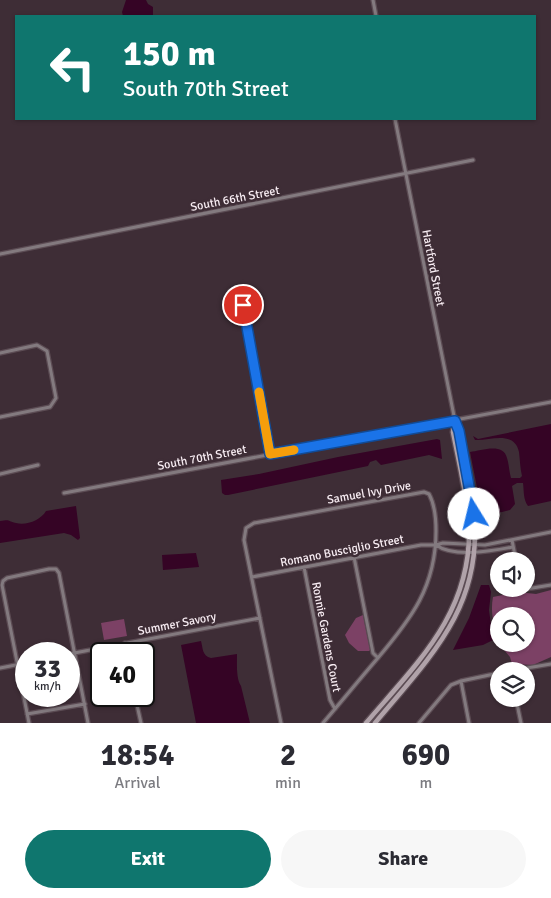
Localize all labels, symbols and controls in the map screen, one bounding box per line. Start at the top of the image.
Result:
text: 150 m [123,32,216,75]
icon: left [40,35,105,100]
text: South 70th Street [123,75,289,102]
street label: South 66th Street [189,183,281,215]
street label: Hartford Street [418,228,448,308]
pin [222,284,264,326]
icon: arrive [229,291,257,319]
street label: South 70th Street [156,442,248,474]
street label: Samuel Ivy Drive [326,478,412,508]
position arrow [447,487,499,539]
street label: Romano Busciglio Street [279,532,405,570]
map controls [490,552,535,707]
button: sound [490,552,535,597]
street label: Ronnie Gardens Court [308,581,344,693]
button: search [490,607,535,652]
street label: Summer Savory [136,609,218,639]
speed limit sign: 40 [90,642,155,707]
text: 33 [34,653,61,684]
button: layers [490,662,535,707]
text: km/h [34,679,61,694]
text: 18:54 [101,737,174,774]
text: 2 [280,737,296,774]
text: 690 [402,737,450,774]
text: Arrival [114,773,161,793]
text: min [275,773,301,793]
text: m [420,773,432,793]
button: Exit [25,830,271,888]
button: Share [281,830,526,888]

